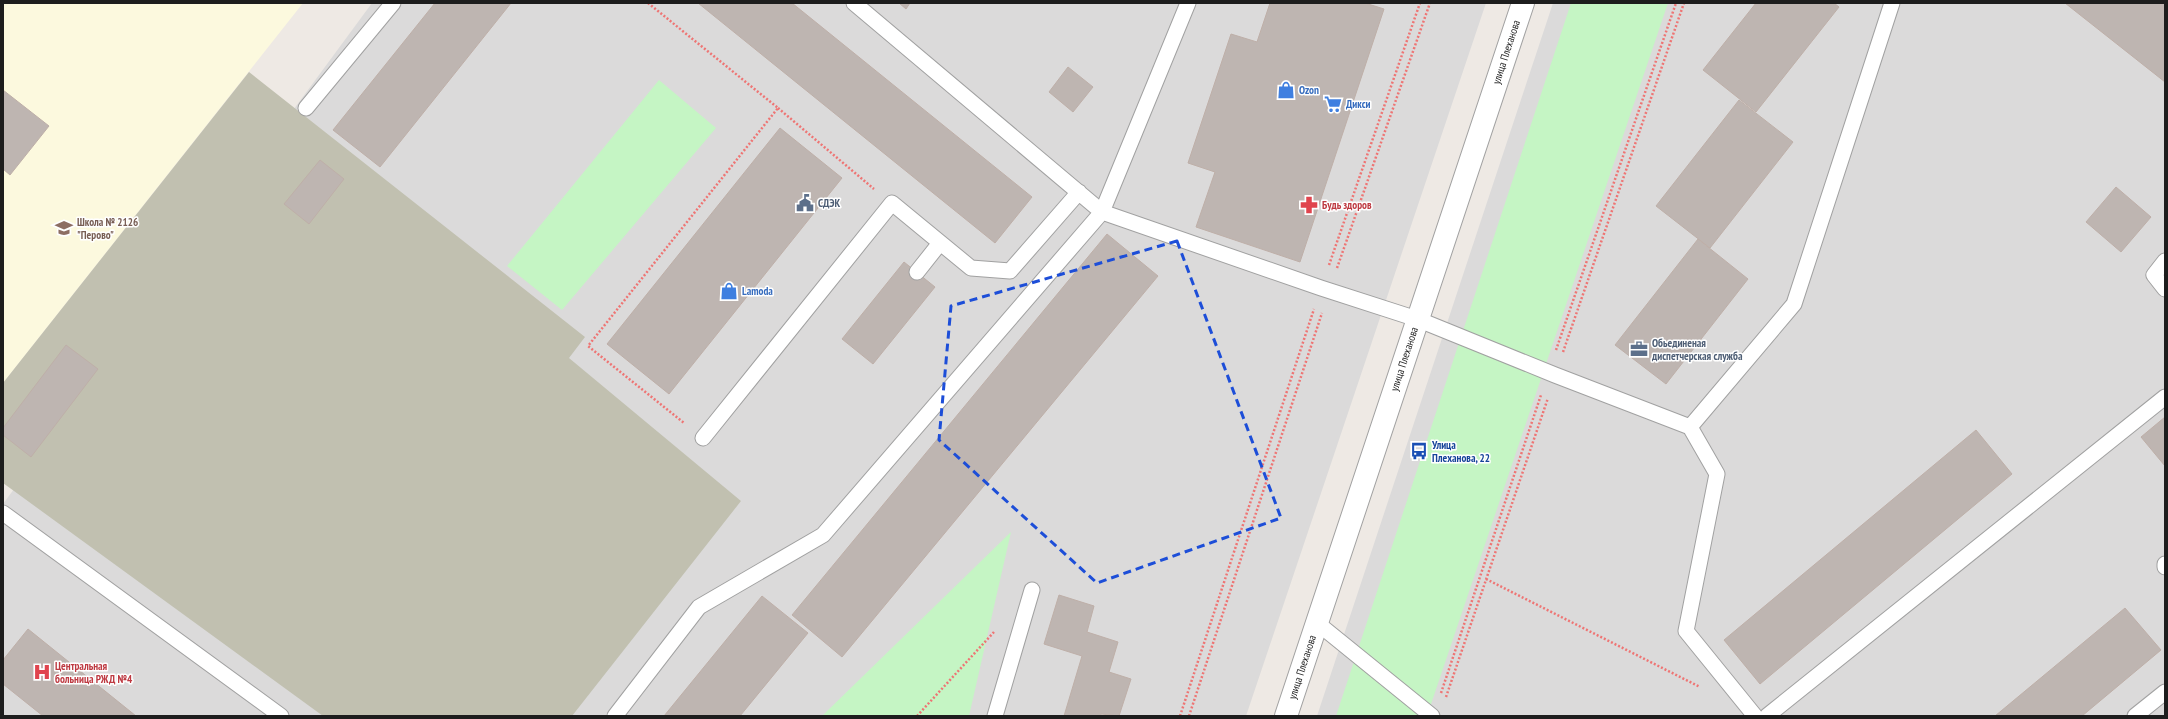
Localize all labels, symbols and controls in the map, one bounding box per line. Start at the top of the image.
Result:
street label: улица Плеханова [1489,18,1523,86]
shop icon: Ozon [1276,80,1296,100]
place label: Ozon [1299,83,1319,97]
supermarket icon: Дикси [1323,94,1343,114]
place label: Дикси [1346,97,1371,111]
public building icon: СДЭК [795,193,815,213]
pharmacy icon: Будь здоров [1299,195,1319,215]
place label: СДЭК [818,196,841,210]
place label: Будь здоров [1322,198,1372,212]
place label: Школа № 2126 "Перово" [77,215,138,242]
school or university icon: Школа № 2126 "Перово" [54,218,74,238]
shop icon: Lamoda [719,281,739,301]
place label: Lamoda [742,284,773,298]
street label: улица Плеханова [1387,325,1421,393]
place label: Обьединеная диспетчерская служба [1651,336,1743,363]
office icon: Обьединеная диспетчерская служба [1629,339,1649,359]
place label: Улица Плеханова, 22 [1431,438,1490,465]
bus stop icon: Улица Плеханова, 22 [1409,441,1429,461]
street label: улица Плеханова [1285,633,1319,701]
place label: Центральная больница РЖД №4 [55,659,133,686]
hospital icon: Центральная больница РЖД №4 [32,662,52,682]

